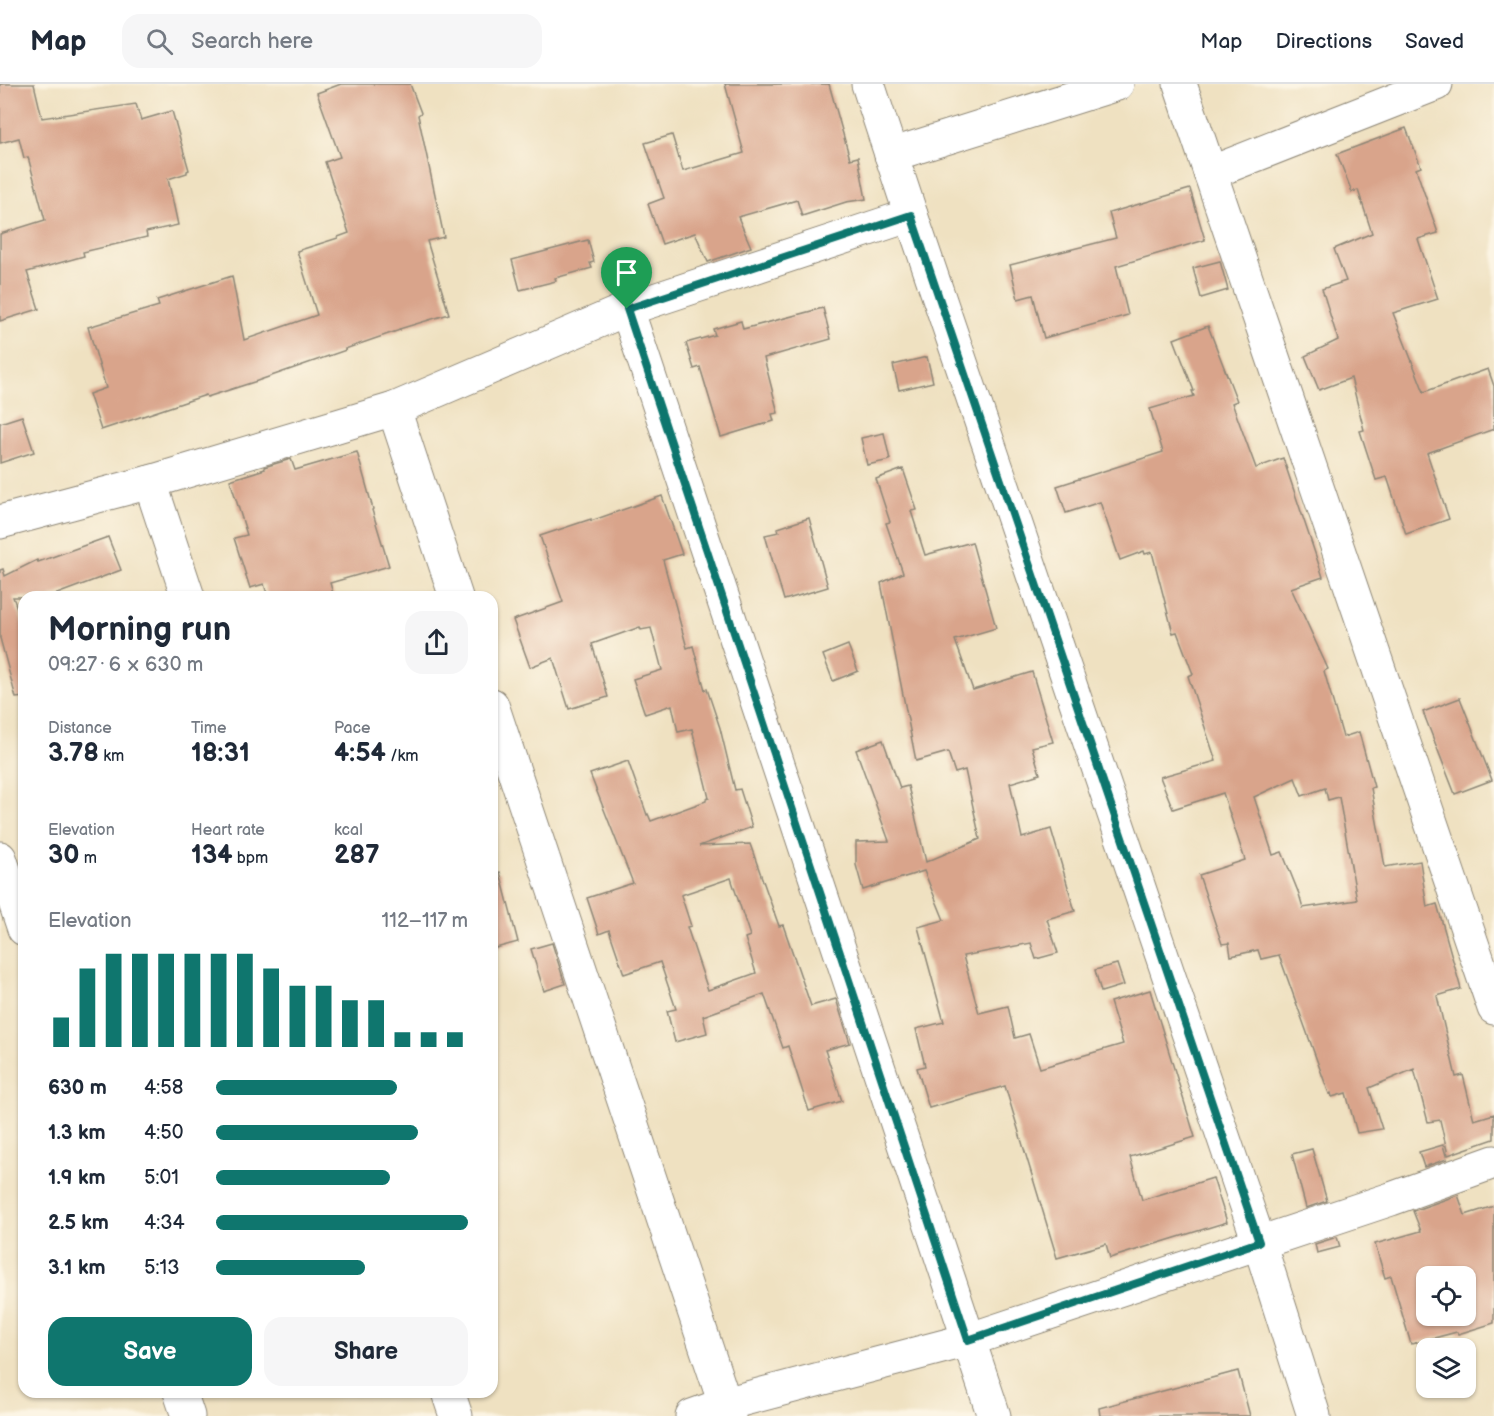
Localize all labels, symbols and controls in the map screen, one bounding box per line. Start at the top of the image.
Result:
search box [122,14,542,68]
text: Map [30,25,86,58]
icon: search [143,25,176,58]
text: Search here [191,28,313,55]
text: Map [1200,29,1243,54]
text: Directions [1276,29,1372,54]
text: Saved [1405,29,1464,54]
pin [601,247,652,309]
icon: arrive [610,256,643,289]
text: Morning run [48,610,231,650]
button: share [405,611,468,674]
text: 09:27 · 6 × 630 m [48,653,203,677]
text: Distance [48,719,112,738]
text: Time [191,719,226,738]
text: Pace [334,719,370,738]
text: 3.78 [48,738,99,769]
text: 18:31 [191,738,250,769]
text: 4:54 [334,738,386,769]
text: km [99,747,124,766]
text: /km [386,747,419,766]
text: Elevation [48,821,115,840]
text: Heart rate [191,821,265,840]
text: kcal [334,821,363,840]
text: 30 [48,840,79,871]
text: 134 [191,840,232,871]
text: 287 [334,840,380,871]
text: m [79,849,97,868]
text: bpm [232,849,268,868]
text: Elevation [48,909,131,933]
text: 112–117 m [382,909,468,933]
text: 630 m [48,1076,107,1100]
text: 4:58 [144,1076,183,1100]
text: 1.3 km [48,1121,105,1145]
text: 4:50 [144,1121,183,1145]
text: 1.9 km [48,1166,105,1190]
text: 5:01 [144,1166,179,1190]
text: 2.5 km [48,1211,109,1235]
text: 4:34 [144,1211,185,1235]
text: 3.1 km [48,1256,105,1280]
text: 5:13 [144,1256,180,1280]
map controls [1416,1266,1476,1398]
button: locate [1416,1266,1476,1326]
button: Save [48,1317,252,1386]
button: Share [264,1317,468,1386]
button: layers [1416,1338,1476,1398]

